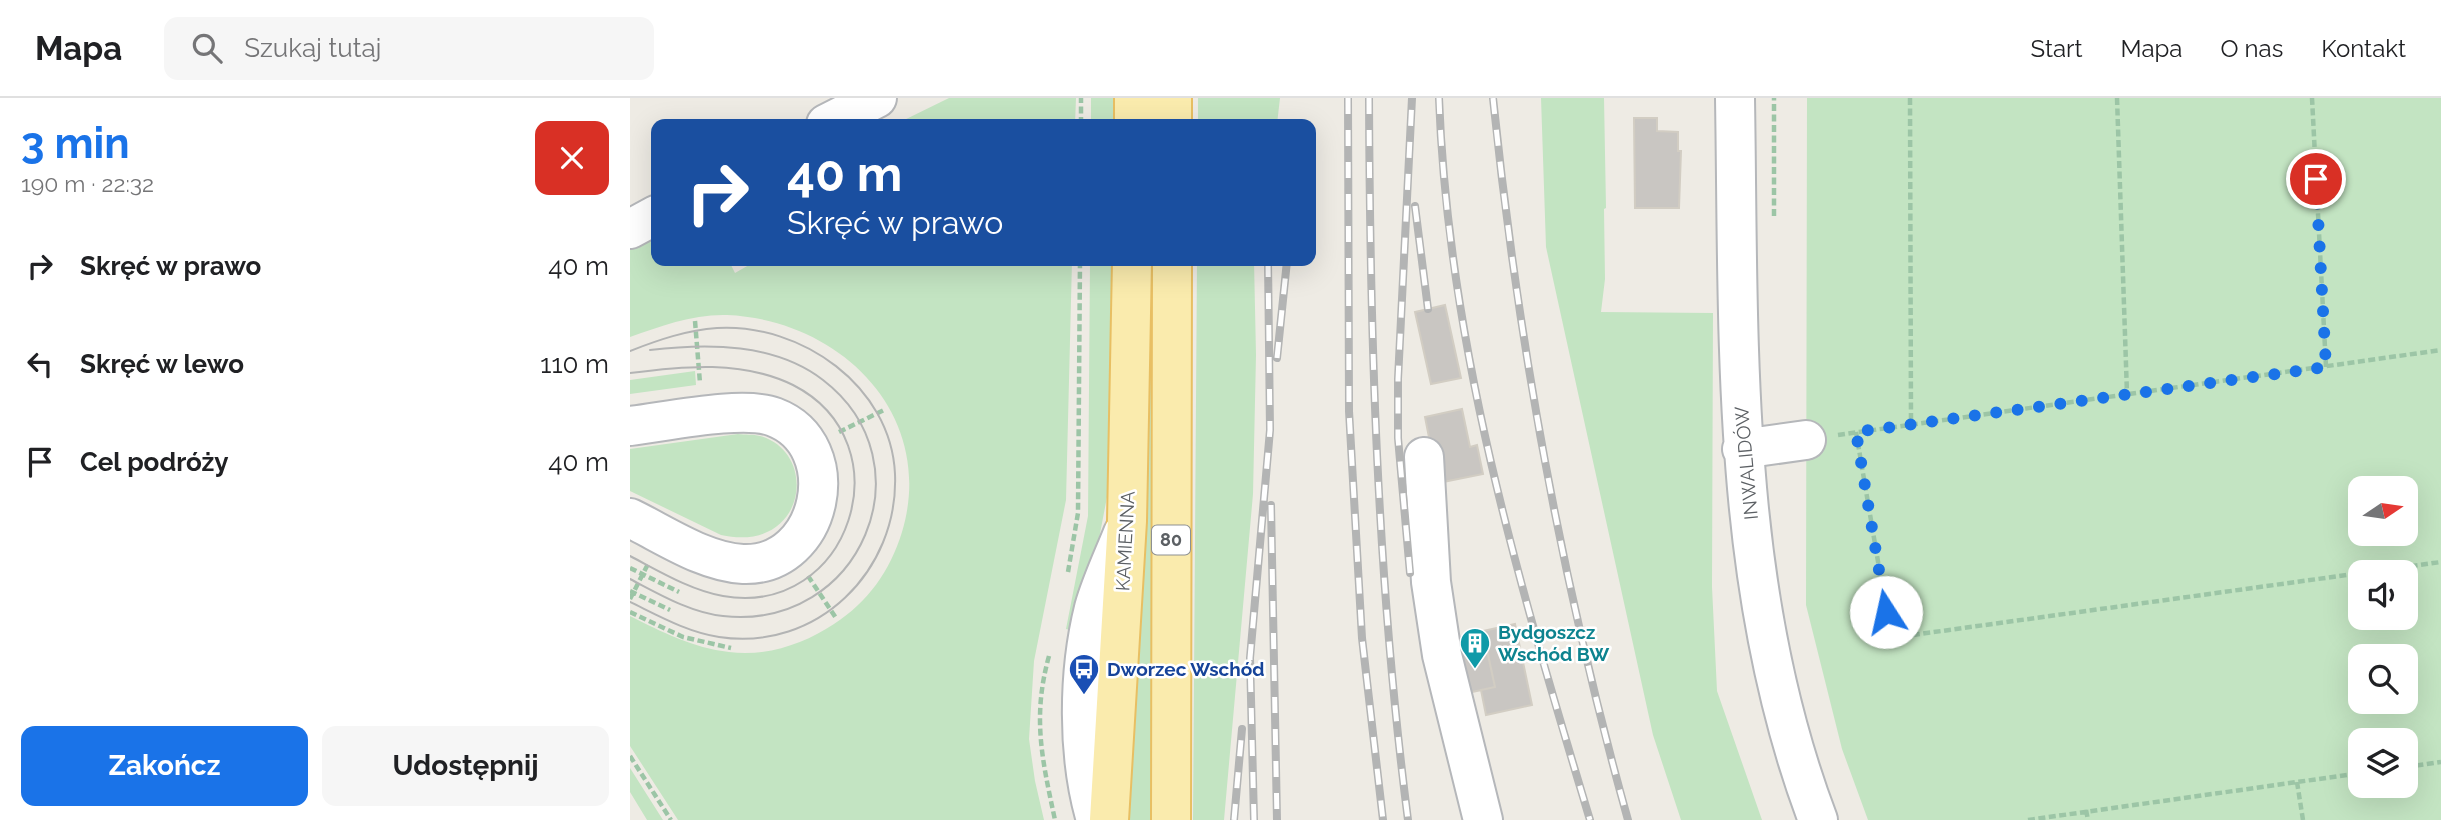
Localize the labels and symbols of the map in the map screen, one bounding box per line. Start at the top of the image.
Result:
pin [2286,149,2346,209]
street label: INWALIDÓW [1730,405,1762,521]
north arrow [2348,476,2418,546]
street label: KAMIENNA [1111,490,1139,592]
road number: 80 [1152,526,1190,555]
position arrow [1849,575,1923,649]
place label: Bydgoszcz Wschód BW [1498,621,1610,665]
building icon: Bydgoszcz Wschód BW [1458,626,1492,670]
bus stop icon: Dworzec Wschód [1067,652,1101,696]
place label: Dworzec Wschód [1107,658,1265,680]

